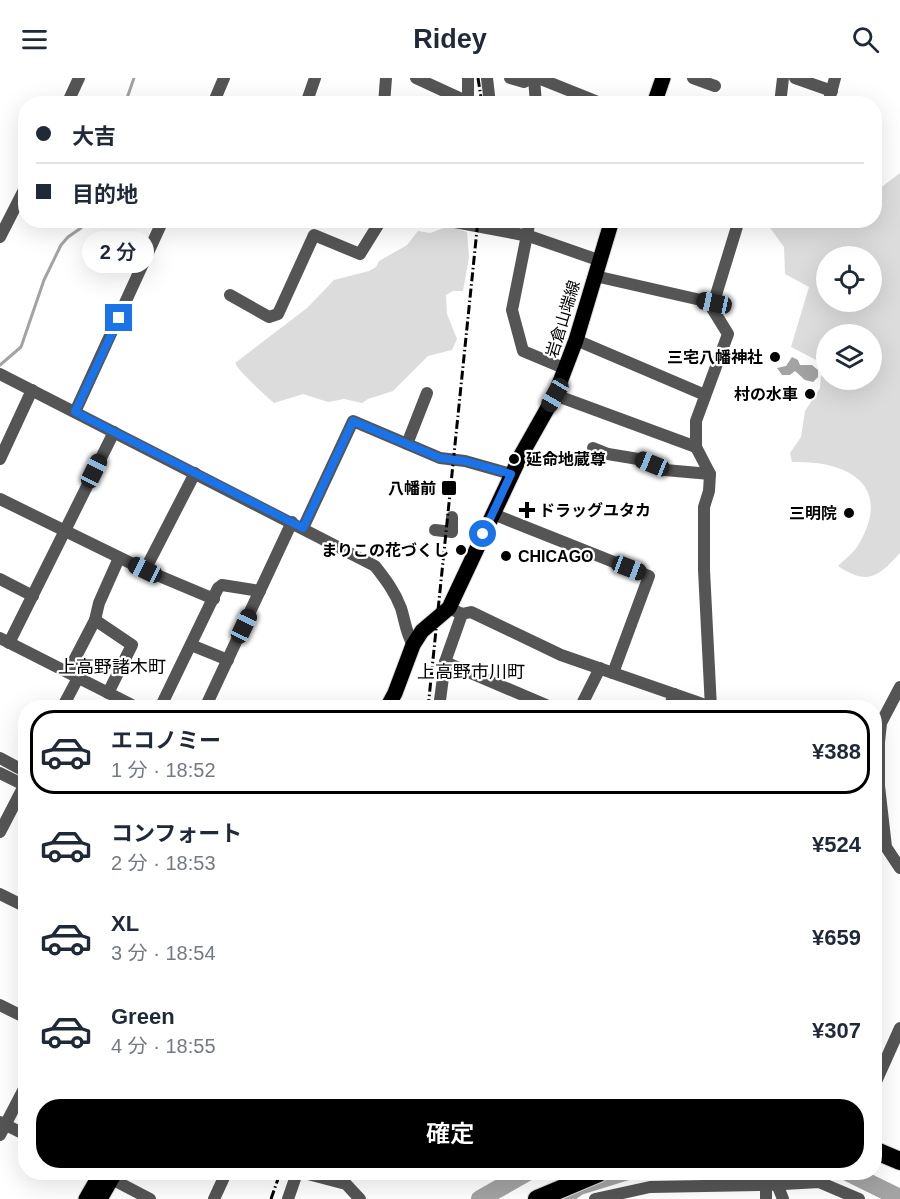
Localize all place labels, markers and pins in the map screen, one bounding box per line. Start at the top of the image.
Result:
place label: 三宅八幡神社 [667,348,763,366]
marker: 三宅八幡神社 [768,350,782,364]
place label: 村の水車 [734,385,798,403]
marker: 村の水車 [803,387,817,401]
place label: 延命地蔵尊 [526,451,606,468]
marker: 延命地蔵尊 [507,452,521,466]
marker: 八幡前 [440,479,458,497]
place label: 八幡前 [388,480,436,497]
place label: ドラッグユタカ [539,501,651,519]
marker: ドラッグユタカ [520,503,534,517]
place label: 三明院 [789,505,837,522]
marker: 三明院 [842,506,856,520]
place label: まりこの花づくし [321,542,449,559]
marker: まりこの花づくし [454,543,468,557]
place label: CHICAGO [518,548,594,565]
marker: CHICAGO [499,549,513,563]

